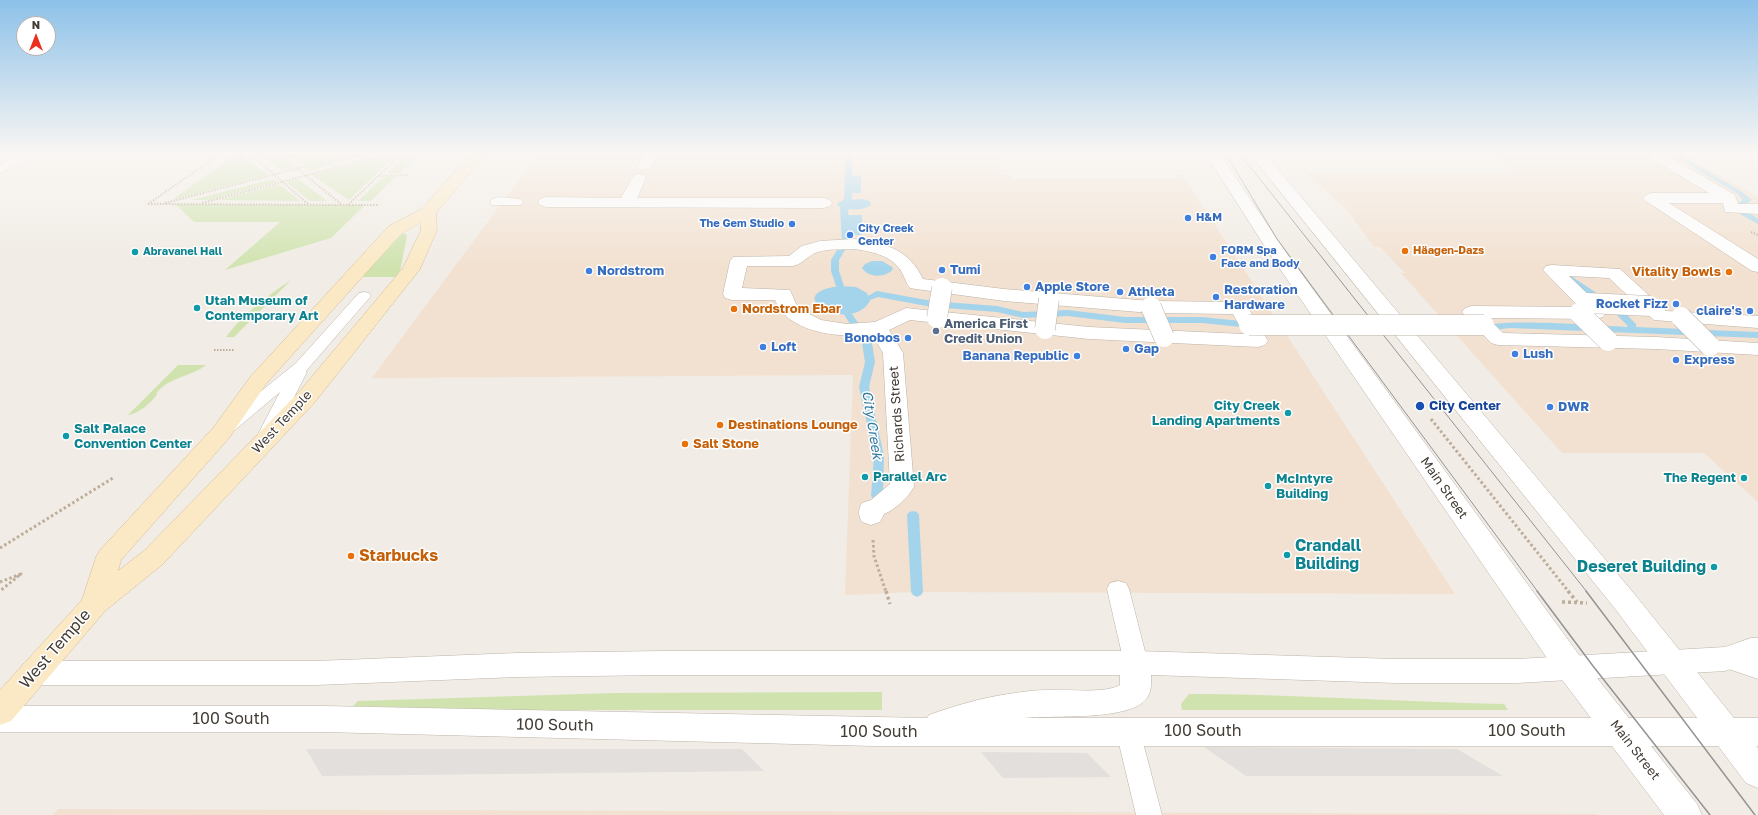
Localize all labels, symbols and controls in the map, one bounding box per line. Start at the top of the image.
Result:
north arrow [16,16,56,56]
text: N [32,18,40,31]
place label: H&M [1196,211,1222,225]
marker: H&M [1183,213,1193,223]
place label: The Gem Studio [699,217,784,231]
marker: The Gem Studio [787,219,797,229]
place label: City Creek Center [858,222,914,248]
marker: City Creek Center [845,230,855,240]
place label: FORM Spa Face and Body [1221,244,1300,270]
place label: Häagen-Dazs [1413,244,1484,258]
place label: Abravanel Hall [143,245,222,259]
marker: Häagen-Dazs [1400,246,1410,256]
marker: Abravanel Hall [130,247,140,257]
marker: FORM Spa Face and Body [1208,252,1218,262]
place label: Tumi [950,262,981,278]
place label: Nordstrom [597,263,664,279]
place label: Vitality Bowls [1632,264,1721,280]
marker: Tumi [937,265,947,275]
marker: Nordstrom [584,266,594,276]
marker: Vitality Bowls [1724,267,1734,277]
place label: Apple Store [1035,279,1110,295]
marker: Apple Store [1022,282,1032,292]
place label: Restoration Hardware [1224,282,1298,313]
place label: Athleta [1128,284,1175,300]
marker: Athleta [1115,287,1125,297]
marker: Restoration Hardware [1211,292,1221,302]
place label: Utah Museum of Contemporary Art [205,293,319,324]
place label: Rocket Fizz [1596,296,1668,312]
marker: Rocket Fizz [1671,299,1681,309]
place label: Nordstrom Ebar [742,301,841,317]
marker: Utah Museum of Contemporary Art [192,303,202,313]
place label: claire's [1696,303,1742,319]
marker: Nordstrom Ebar [729,304,739,314]
marker: claire's [1745,306,1755,316]
place label: America First Credit Union [944,316,1028,347]
marker: America First Credit Union [931,326,941,336]
place label: Bonobos [844,330,900,346]
marker: Bonobos [903,333,913,343]
place label: Loft [771,339,796,355]
place label: Gap [1134,341,1159,357]
marker: Loft [758,342,768,352]
marker: Gap [1121,344,1131,354]
place label: Lush [1523,346,1553,362]
place label: Banana Republic [963,348,1069,364]
marker: Lush [1510,349,1520,359]
marker: Banana Republic [1072,351,1082,361]
place label: Express [1684,352,1735,368]
marker: Express [1671,355,1681,365]
street label: Richards Street [886,365,908,463]
street label: West Temple [249,387,315,457]
water label: City Creek [858,389,886,461]
place label: City Creek Landing Apartments [1152,398,1280,429]
place label: City Center [1429,398,1501,414]
place label: DWR [1558,399,1589,415]
marker: City Center [1414,400,1426,412]
marker: DWR [1545,402,1555,412]
marker: City Creek Landing Apartments [1283,408,1293,418]
place label: Destinations Lounge [728,417,858,433]
marker: Destinations Lounge [715,420,725,430]
place label: Salt Palace Convention Center [74,421,192,452]
marker: Salt Palace Convention Center [61,431,71,441]
place label: Salt Stone [693,436,759,452]
marker: Salt Stone [680,439,690,449]
street label: Main Street [1417,454,1471,522]
place label: Parallel Arc [873,469,947,485]
place label: The Regent [1664,470,1736,486]
place label: McIntyre Building [1276,471,1333,502]
marker: Parallel Arc [860,472,870,482]
marker: The Regent [1739,473,1749,483]
marker: McIntyre Building [1263,481,1273,491]
place label: Crandall Building [1295,536,1361,574]
place label: Starbucks [359,546,438,566]
marker: Crandall Building [1282,550,1292,560]
marker: Starbucks [346,551,356,561]
place label: Deseret Building [1577,557,1706,577]
marker: Deseret Building [1709,562,1719,572]
street label: West Temple [15,605,95,693]
street label: 100 South [192,709,270,729]
street label: 100 South [516,715,594,735]
street label: Main Street [1607,717,1663,783]
street label: 100 South [1164,721,1242,741]
street label: 100 South [1488,721,1566,741]
street label: 100 South [840,722,918,742]

